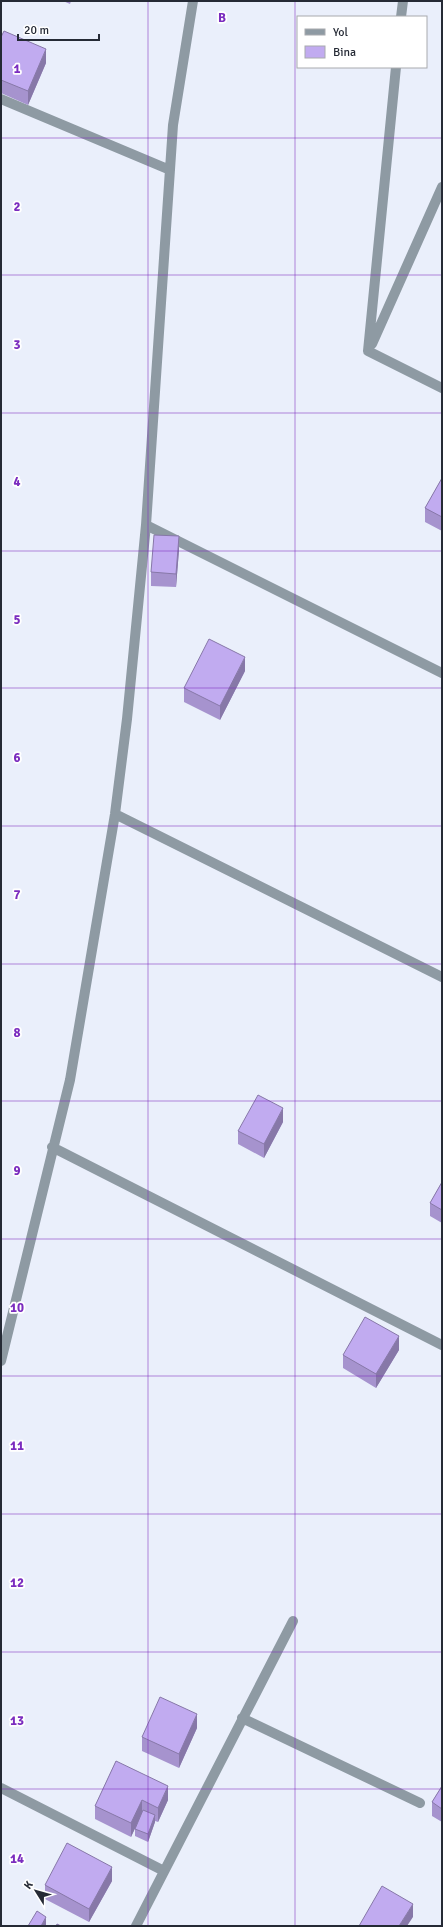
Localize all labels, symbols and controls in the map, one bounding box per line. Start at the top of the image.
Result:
text: B [218,10,226,26]
scale bar [18,16,99,42]
legend [297,16,427,68]
text: 20 m [24,23,49,38]
text: Yol [333,25,349,40]
text: Bina [333,45,356,60]
text: 1 [13,61,21,77]
text: 2 [13,199,21,215]
text: 3 [13,337,21,353]
text: 4 [13,474,21,490]
text: 5 [13,612,21,628]
text: 6 [13,750,21,766]
text: 7 [13,887,21,903]
text: 8 [13,1025,21,1041]
text: 9 [13,1163,21,1179]
text: 10 [10,1300,24,1316]
text: 11 [10,1438,24,1454]
text: 12 [10,1575,24,1591]
text: 13 [10,1713,24,1729]
text: 14 [10,1851,24,1867]
north arrow [16,1871,56,1911]
text: K [21,1879,36,1892]

